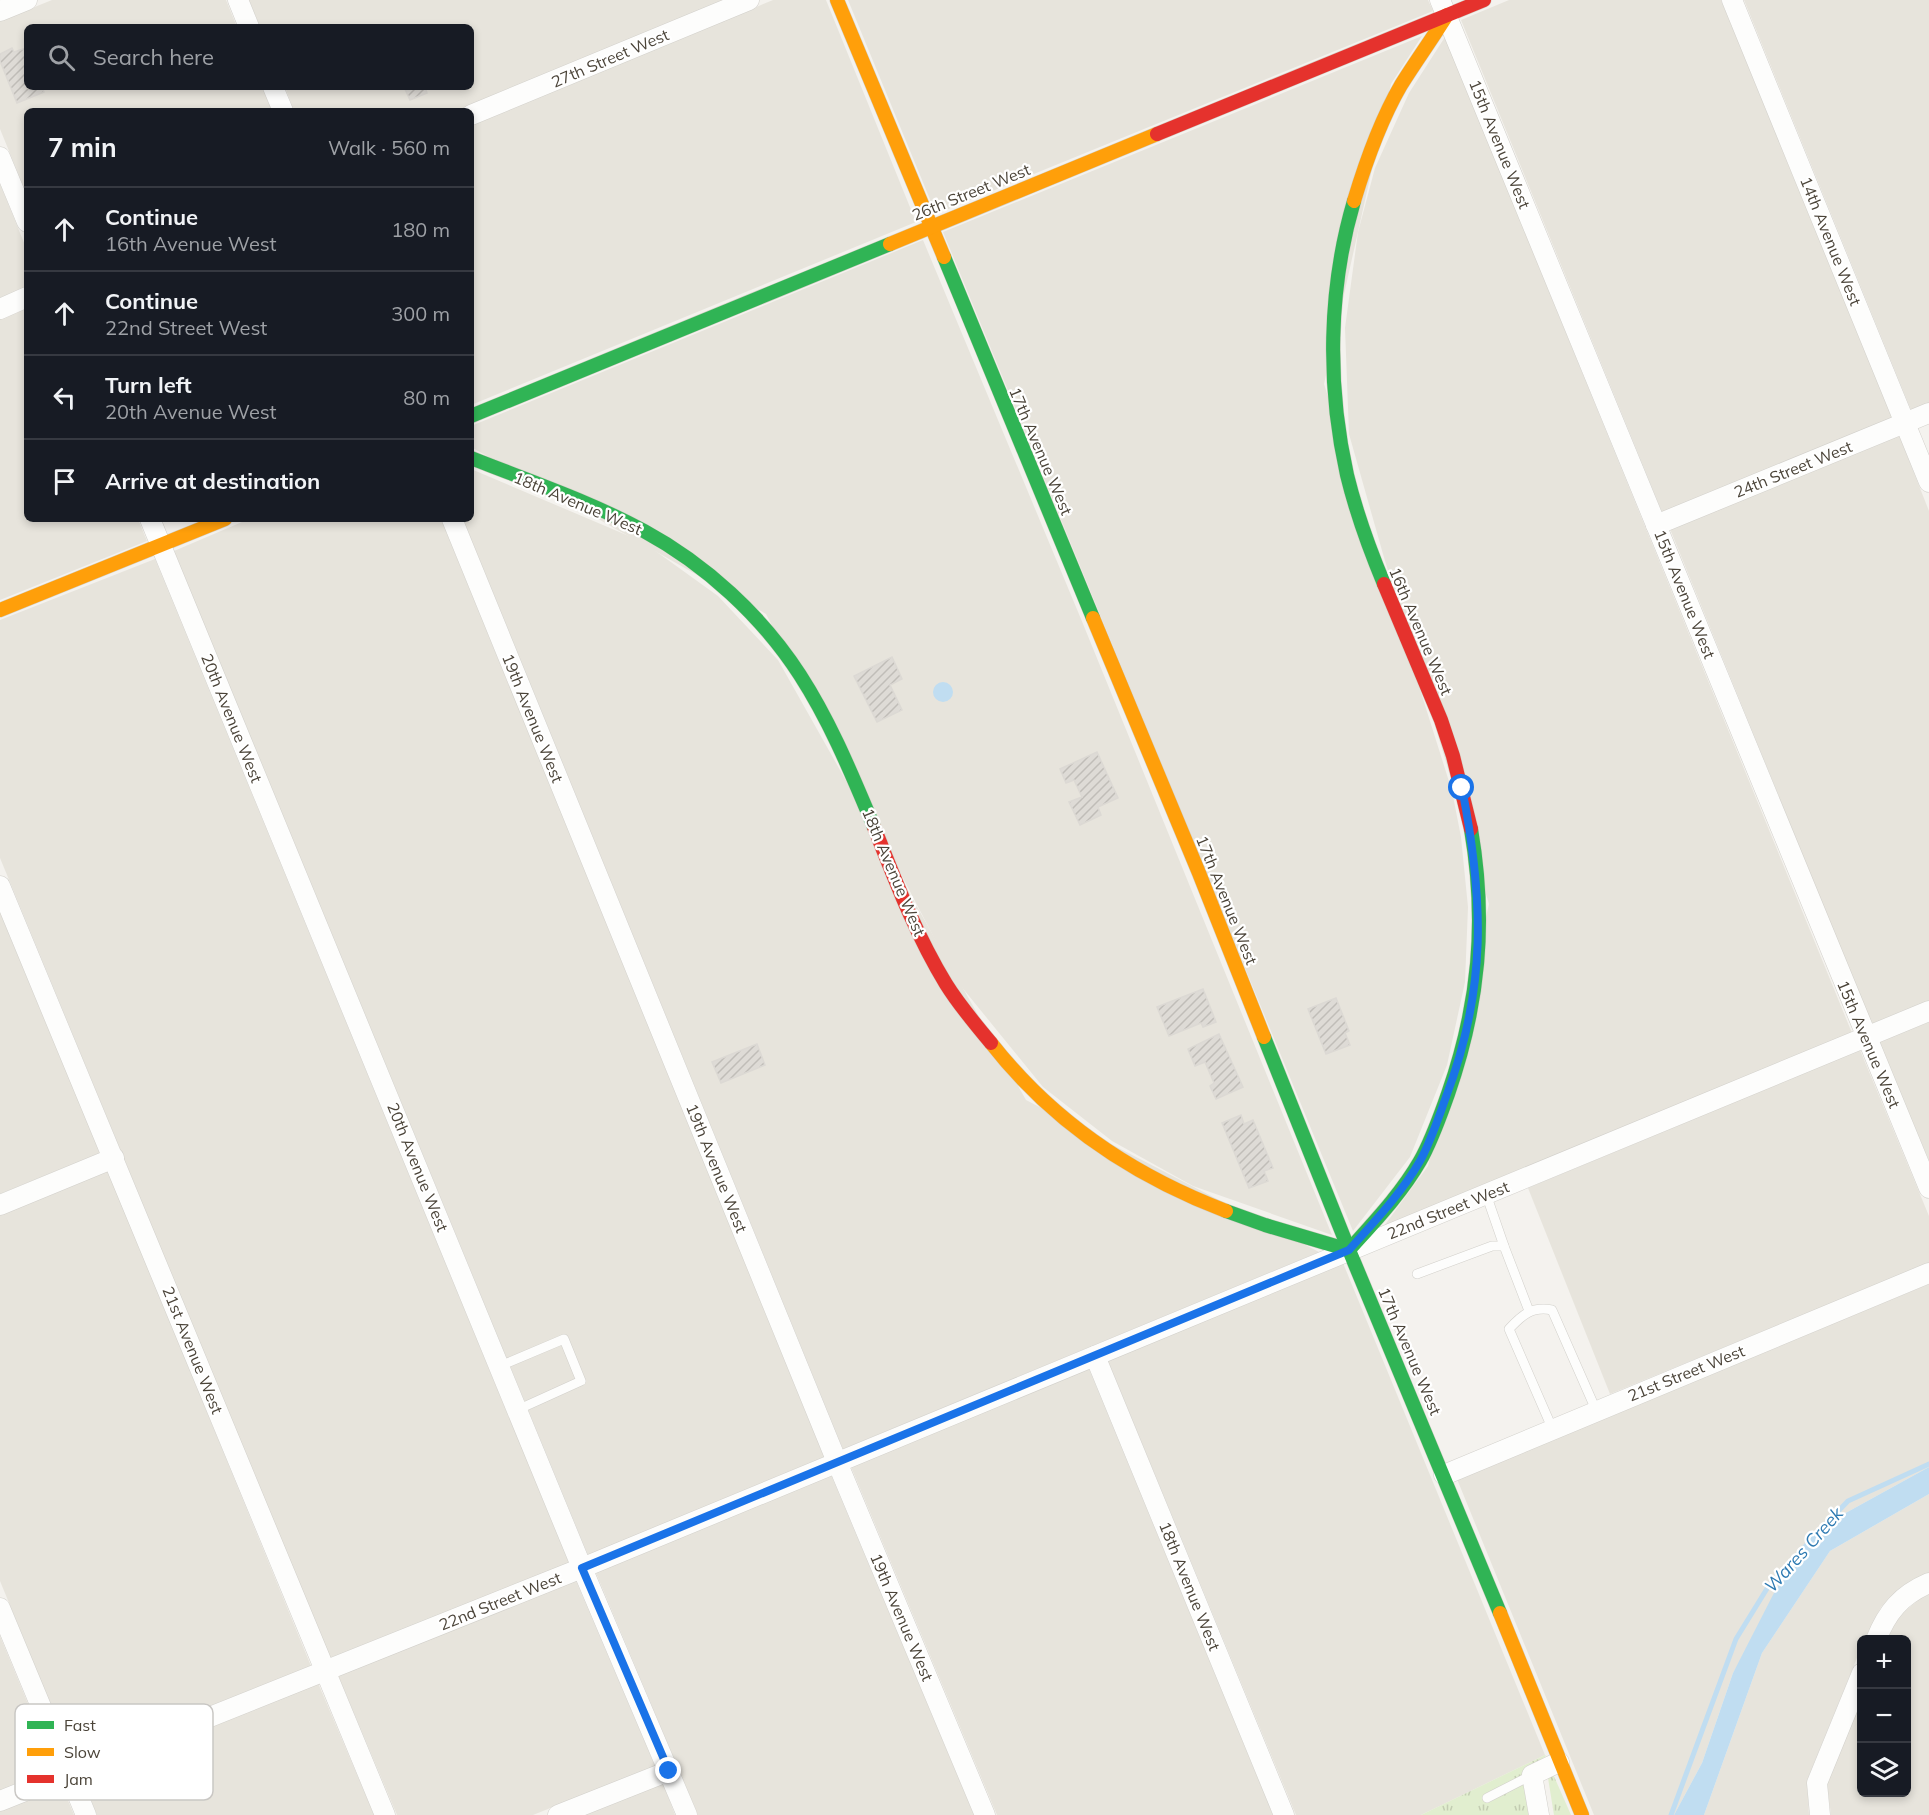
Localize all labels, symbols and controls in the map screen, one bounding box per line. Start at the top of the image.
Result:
search box [24,24,474,90]
street label: 27th Street West [548,24,672,92]
icon: search [45,41,78,74]
text: Search here [93,43,214,71]
street label: 15th Avenue West [1465,77,1535,212]
text: 7 min [48,131,117,164]
text: Walk · 560 m [328,135,450,160]
street label: 26th Street West [909,159,1033,225]
street label: 14th Avenue West [1796,174,1866,309]
text: Continue [105,203,198,231]
icon: ahead [48,213,81,246]
text: 180 m [391,217,450,242]
text: 16th Avenue West [105,231,277,256]
text: Continue [105,287,198,315]
icon: ahead [48,297,81,330]
text: 300 m [391,301,450,326]
text: 22nd Street West [105,315,267,340]
text: Turn left [105,371,192,399]
icon: left [48,381,81,414]
street label: 17th Avenue West [1005,384,1077,518]
text: 80 m [403,385,450,410]
text: 20th Avenue West [105,399,277,424]
street label: 24th Street West [1731,436,1855,502]
icon: arrive [48,465,81,498]
text: Arrive at destination [105,467,320,495]
street label: 18th Avenue West [511,467,645,539]
street label: 15th Avenue West [1650,527,1720,662]
street label: 16th Avenue West [1385,564,1457,698]
street label: 20th Avenue West [197,651,267,786]
street label: 19th Avenue West [498,651,568,786]
route start [1448,774,1474,800]
street label: 18th Avenue West [858,805,930,939]
street label: 17th Avenue West [1192,833,1262,968]
street label: 15th Avenue West [1833,977,1905,1111]
street label: 20th Avenue West [383,1100,453,1235]
street label: 19th Avenue West [682,1101,752,1236]
street label: 22nd Street West [1384,1176,1512,1244]
street label: 21st Avenue West [158,1283,228,1417]
street label: 17th Avenue West [1374,1284,1446,1418]
street label: 21st Street West [1625,1340,1748,1406]
water label: Wares Creek [1759,1502,1849,1597]
street label: 18th Avenue West [1155,1519,1225,1654]
street label: 19th Avenue West [866,1550,938,1684]
street label: 22nd Street West [436,1567,564,1635]
map controls [1857,1635,1911,1797]
button: + [1857,1635,1911,1689]
button: − [1857,1689,1911,1743]
legend [15,1704,213,1800]
text: Fast [64,1715,96,1735]
text: Slow [64,1742,101,1762]
button: layers [1857,1743,1911,1797]
route end [655,1757,681,1783]
text: Jam [64,1769,93,1789]

